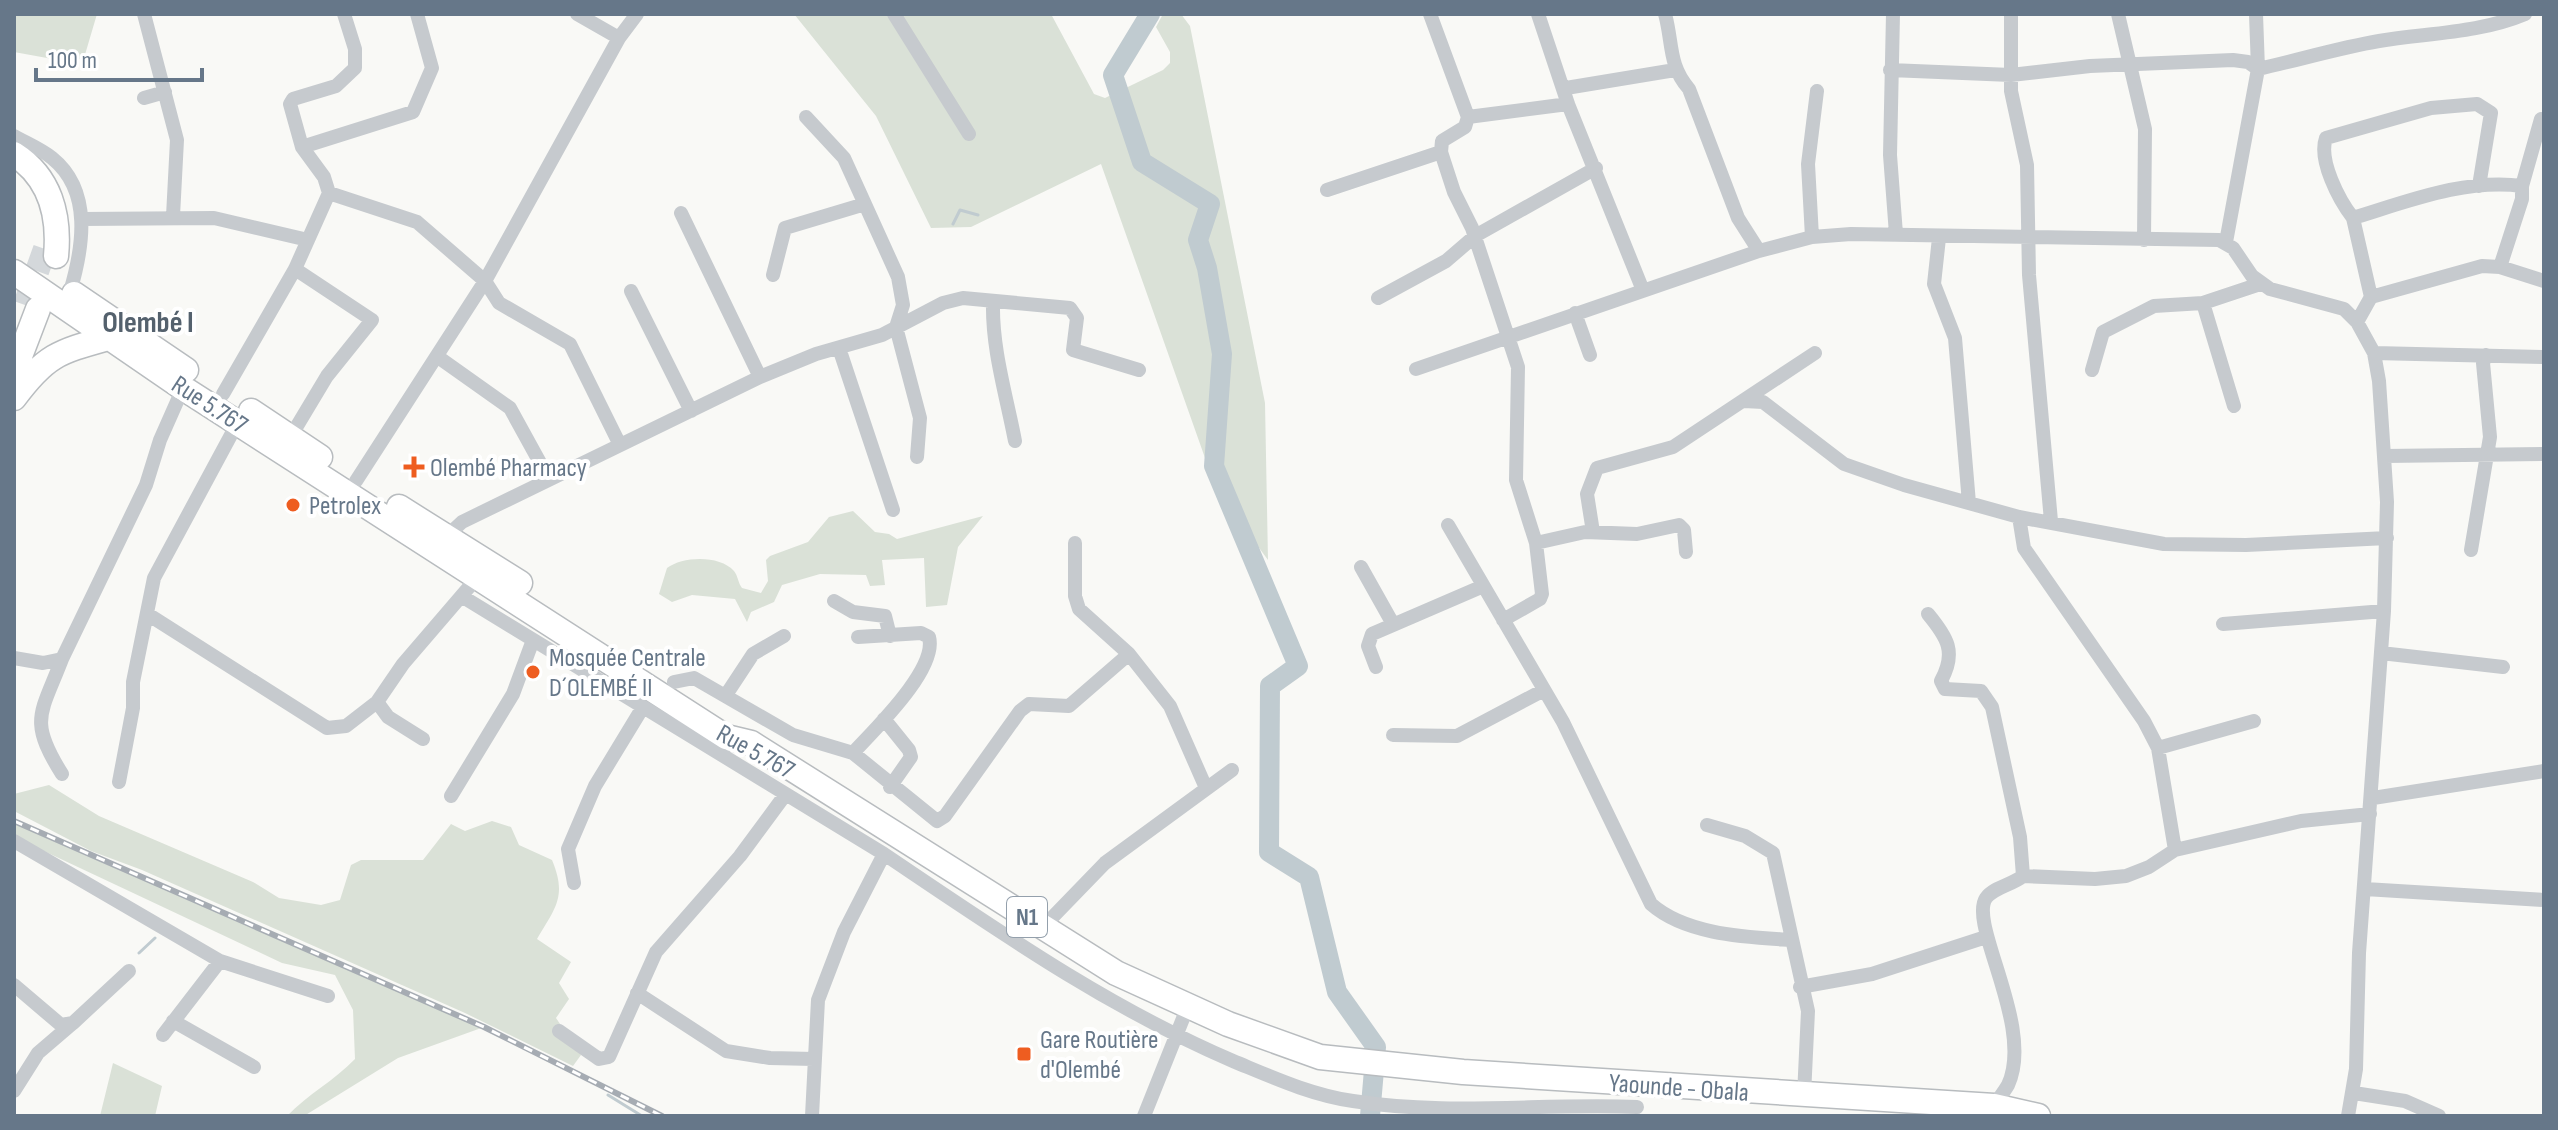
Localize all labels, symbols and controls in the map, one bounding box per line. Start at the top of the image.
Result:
scale bar [36,32,202,82]
text: 100 m [48,46,97,75]
district label: Olembé I [102,305,194,341]
street label: Rue 5.767 [165,369,253,441]
place label: Olembé Pharmacy [430,453,587,484]
marker: Olembé Pharmacy [405,458,423,476]
place label: Petrolex [309,491,381,522]
marker: Petrolex [284,496,302,514]
place label: Mosquée Centrale D´OLEMBÉ II [549,643,706,704]
marker: Mosquée Centrale D´OLEMBÉ II [524,663,542,681]
street label: Rue 5.767 [711,718,800,787]
road number: N1 [1007,897,1047,937]
place label: Gare Routière d'Olembé [1040,1025,1159,1086]
marker: Gare Routière d'Olembé [1015,1045,1033,1063]
street label: Yaounde - Obala [1608,1068,1750,1109]

